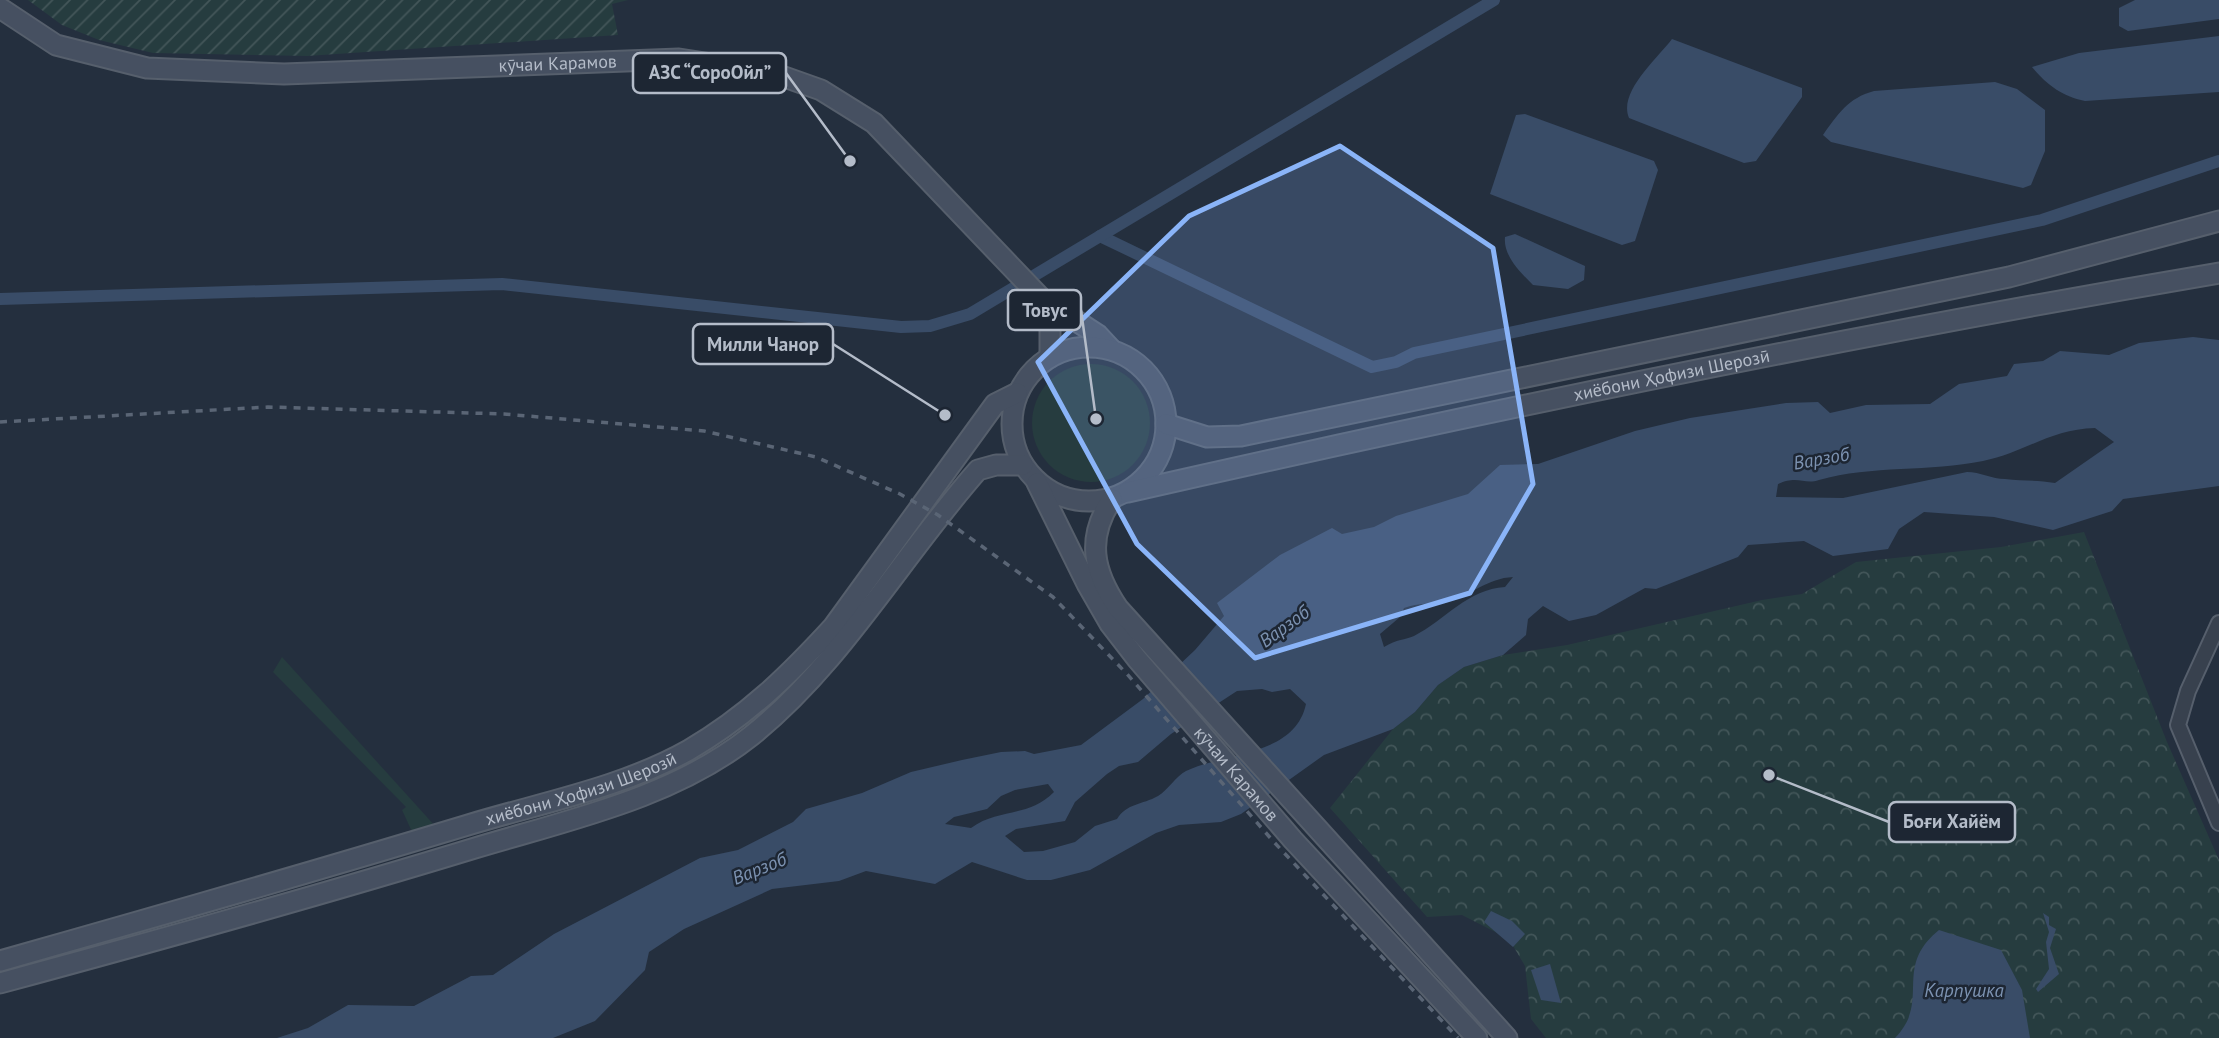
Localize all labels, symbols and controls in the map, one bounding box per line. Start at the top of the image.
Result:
street label: кӯчаи Карамов [498,49,617,77]
callout: АЗС “СороОйл” [633,53,786,93]
text: АЗС “СороОйл” [649,60,771,84]
callout: Товус [1008,290,1081,330]
text: Товус [1022,298,1068,322]
callout: Милли Чанор [693,324,833,364]
text: Милли Чанор [707,332,819,356]
street label: хиёбони Ҳофизи Шерозӣ [1571,344,1771,406]
water label: Варзоб [1791,441,1852,475]
water label: Варзоб [1254,599,1315,652]
street label: кӯчаи Карамов [1189,721,1284,826]
street label: хиёбони Ҳофизи Шерозӣ [483,747,680,830]
callout: Боғи Хайём [1889,802,2015,842]
text: Боғи Хайём [1903,809,2001,833]
water label: Варзоб [728,846,791,890]
water label: Карпушка [1924,978,2004,1002]

